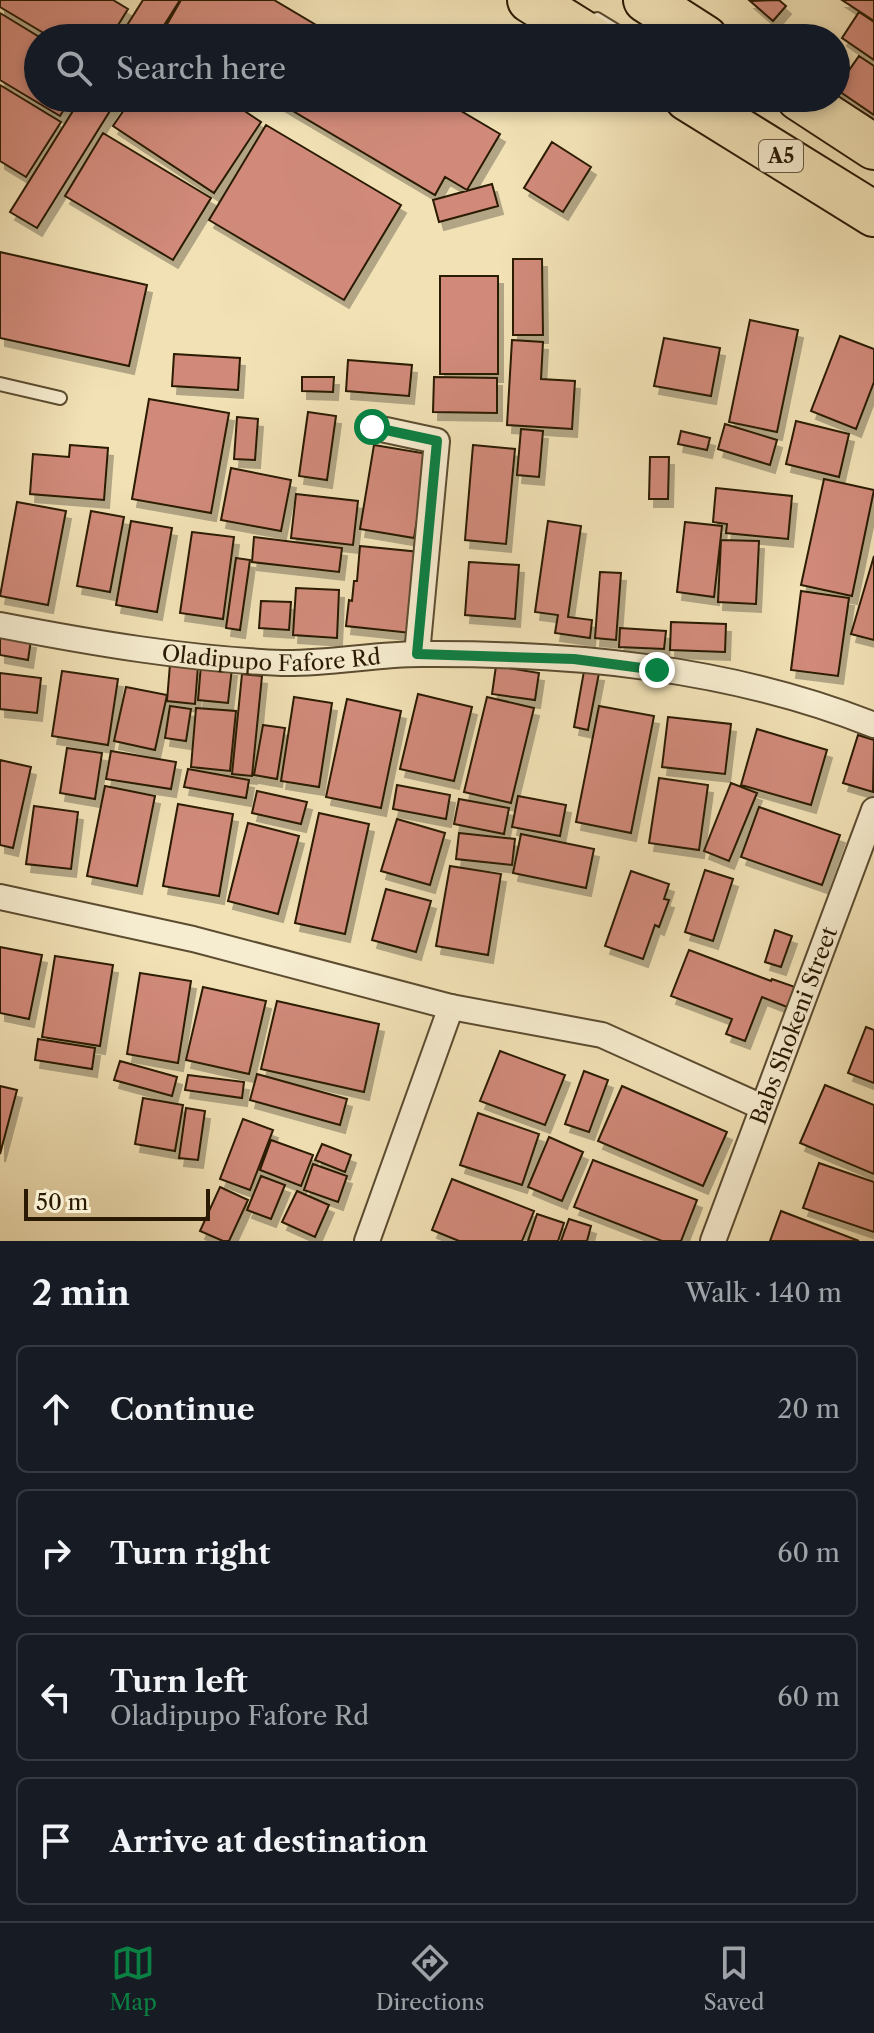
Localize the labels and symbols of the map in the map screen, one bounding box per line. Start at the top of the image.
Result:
road number: A5 [759,140,803,172]
route start [354,409,390,445]
street label: Oladipupo Fafore Rd [160,639,382,677]
route end [639,652,675,688]
street label: Babs Shokeni Street [745,923,843,1128]
scale bar [24,1185,210,1221]

